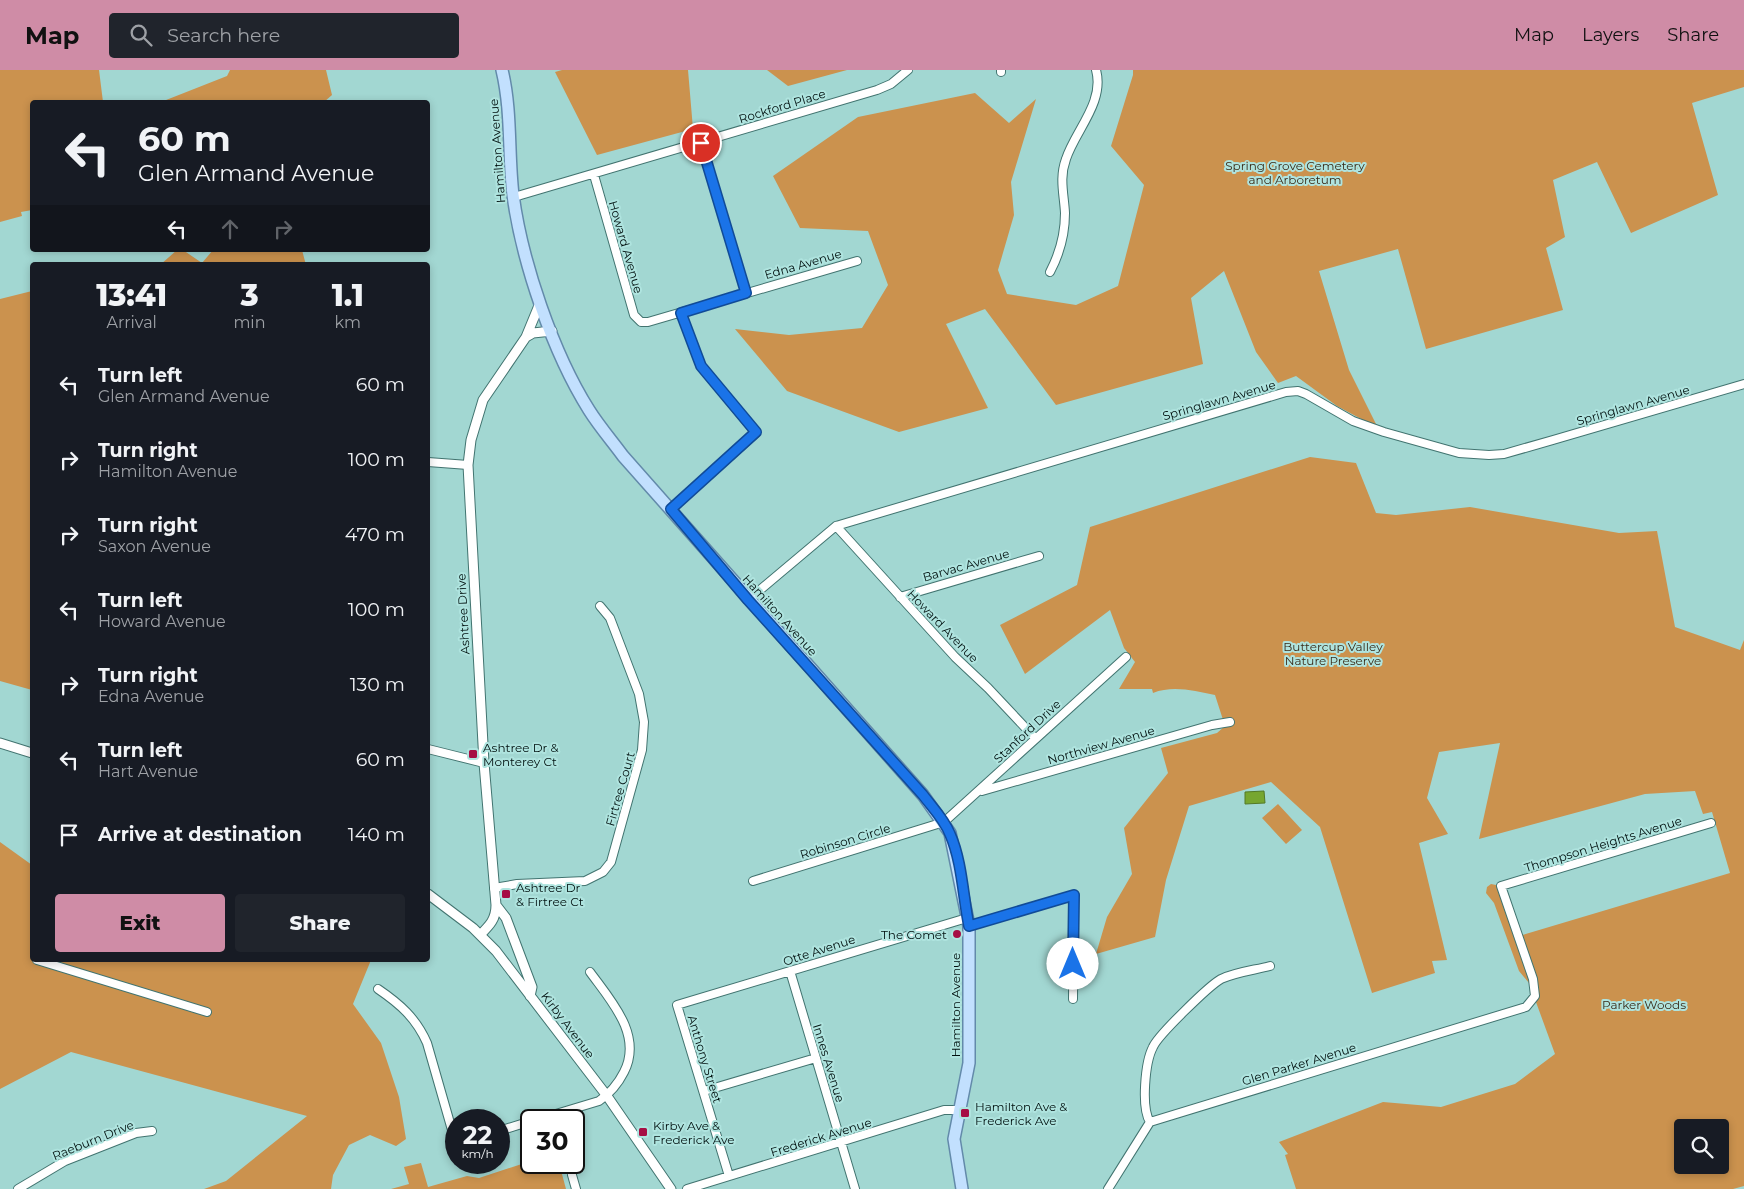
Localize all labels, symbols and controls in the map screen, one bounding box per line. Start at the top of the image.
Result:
search box [109,13,459,58]
text: Map [25,21,79,50]
icon: search [127,21,155,49]
text: Search here [167,24,280,47]
text: Map [1514,24,1554,46]
text: Layers [1582,24,1639,46]
text: Share [1667,24,1719,46]
street label: Rockford Place [737,86,827,126]
street label: Hamilton Avenue [486,98,508,204]
text: 60 m [138,117,231,160]
icon: left [55,120,120,185]
pin [680,122,722,164]
icon: arrive [687,129,715,157]
park label: Spring Grove Cemetery and Arboretum [1225,158,1365,187]
text: Glen Armand Avenue [138,160,374,187]
street label: Howard Avenue [606,199,646,295]
icon: left [163,215,191,243]
icon: ahead [216,215,244,243]
icon: right [269,215,297,243]
street label: Edna Avenue [763,246,843,282]
text: 13:41 [96,277,167,314]
text: 3 [240,277,258,314]
text: 1.1 [332,277,364,314]
text: Arrival [106,313,157,332]
text: min [233,313,266,332]
text: km [335,313,361,332]
text: Turn left [98,364,183,387]
icon: left [55,371,83,399]
text: 60 m [356,373,405,396]
street label: Springlawn Avenue [1161,377,1277,423]
street label: Springlawn Avenue [1575,382,1691,428]
text: Glen Armand Avenue [98,387,270,406]
text: Turn right [98,439,198,462]
icon: right [55,446,83,474]
text: 100 m [348,448,405,471]
text: Hamilton Avenue [98,462,238,481]
text: Turn right [98,514,198,537]
icon: right [55,521,83,549]
text: 470 m [345,523,405,546]
text: Saxon Avenue [98,537,211,556]
street label: Barvac Avenue [921,545,1011,585]
street label: Hamilton Avenue [739,571,821,659]
street label: Ashtree Drive [453,573,473,655]
street label: Howard Avenue [904,586,982,666]
text: Turn left [98,589,183,612]
icon: left [55,596,83,624]
text: 100 m [348,598,405,621]
text: Howard Avenue [98,612,226,631]
park label: Buttercup Valley Nature Preserve [1283,639,1383,668]
text: Turn right [98,664,198,687]
icon: right [55,671,83,699]
text: 130 m [350,673,405,696]
text: Edna Avenue [98,687,204,706]
street label: Stanford Drive [990,696,1064,766]
street label: Northview Avenue [1046,722,1156,768]
text: Turn left [98,739,183,762]
place label: Ashtree Dr & Monterey Ct [483,740,559,769]
icon: left [55,746,83,774]
text: 60 m [356,748,405,771]
marker: Ashtree Dr & Monterey Ct [467,748,479,760]
street label: Firtree Court [602,750,638,828]
text: Hart Avenue [98,762,198,781]
street label: Thompson Heights Avenue [1523,813,1683,875]
street label: Robinson Circle [798,820,892,862]
icon: arrive [55,821,83,849]
text: Arrive at destination [98,823,302,846]
text: 140 m [348,823,405,846]
place label: Ashtree Dr & Firtree Ct [516,880,584,909]
marker: Ashtree Dr & Firtree Ct [500,888,512,900]
button: Exit [55,894,225,952]
button: Share [235,894,405,952]
place label: The Comet [881,927,947,942]
marker: The Comet [951,928,963,940]
street label: Otte Avenue [781,931,857,969]
position arrow [1046,937,1098,989]
street label: Hamilton Avenue [948,953,963,1057]
street label: Kirby Avenue [538,989,598,1061]
park label: Parker Woods [1602,997,1686,1012]
street label: Anthony Street [685,1013,726,1105]
street label: Innes Avenue [810,1022,848,1104]
street label: Glen Parker Avenue [1240,1039,1358,1089]
place label: Hamilton Ave & Frederick Ave [975,1099,1067,1128]
marker: Hamilton Ave & Frederick Ave [959,1107,971,1119]
speed limit sign: 30 [520,1109,585,1174]
street label: Frederick Avenue [769,1114,873,1160]
street label: Raeburn Drive [50,1117,136,1163]
place label: Kirby Ave & Frederick Ave [653,1118,735,1147]
map controls [1674,1119,1729,1174]
button: search [1674,1119,1729,1174]
text: 22 [463,1120,492,1150]
marker: Kirby Ave & Frederick Ave [637,1126,649,1138]
text: km/h [461,1146,494,1161]

